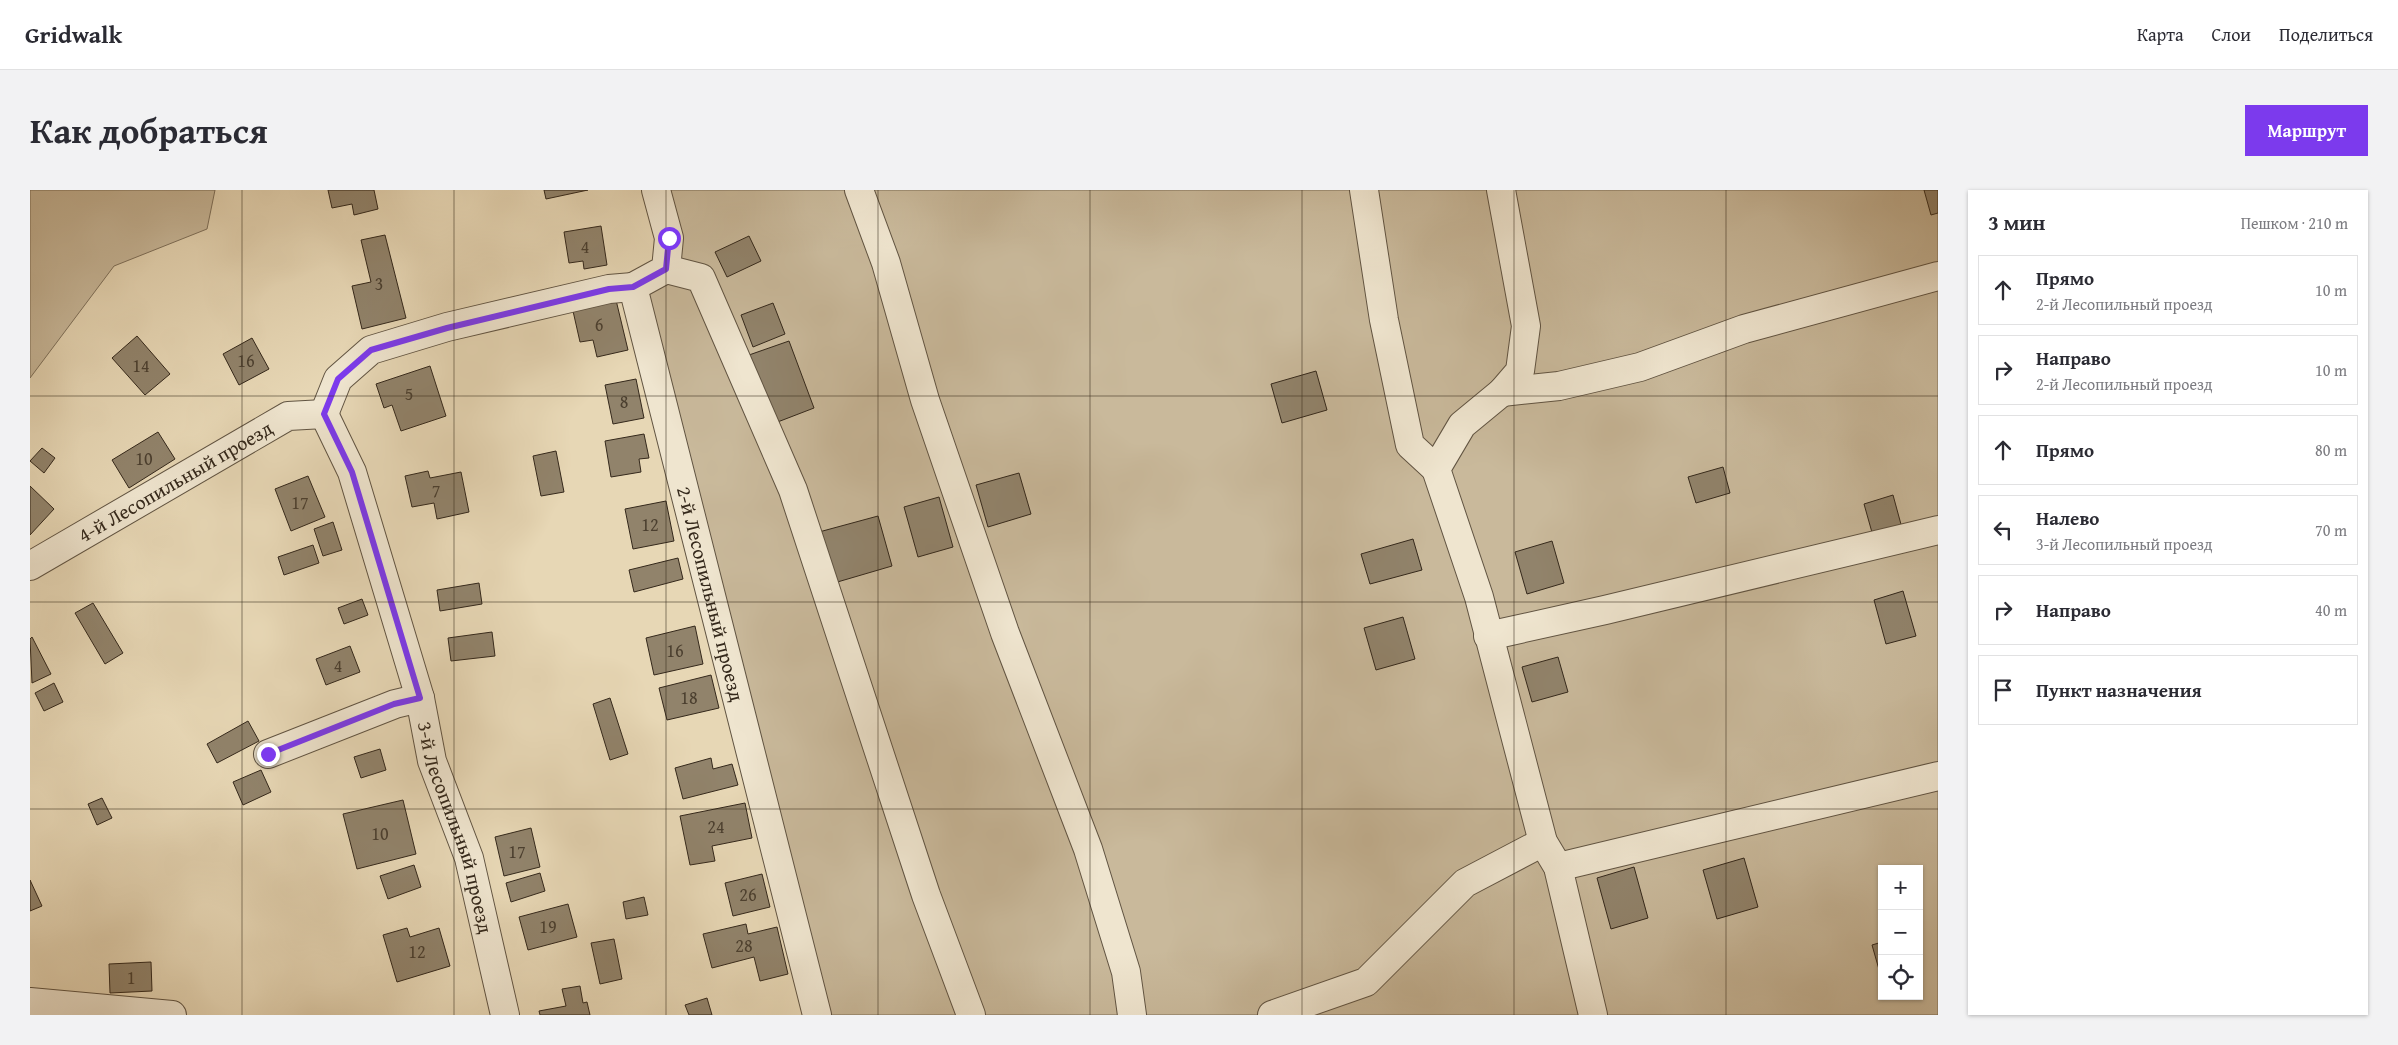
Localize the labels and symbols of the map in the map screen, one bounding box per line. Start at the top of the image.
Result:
route start [658,227,681,250]
house number: 4 [581,233,589,260]
house number: 3 [375,270,383,297]
house number: 6 [595,311,603,338]
house number: 16 [237,347,255,374]
house number: 14 [132,352,150,379]
house number: 5 [405,380,413,407]
house number: 8 [620,388,628,415]
street label: 4-й Лесопильный проезд [72,413,278,549]
house number: 10 [135,445,153,472]
house number: 7 [432,477,440,504]
street label: 2-й Лесопильный проезд [670,483,752,705]
house number: 17 [291,489,309,516]
house number: 12 [641,511,659,538]
house number: 16 [666,637,684,664]
house number: 4 [334,652,342,679]
house number: 18 [680,684,698,711]
street label: 3-й Лесопильный проезд [411,719,501,936]
route end [257,743,280,766]
house number: 24 [707,813,725,840]
house number: 10 [371,820,389,847]
house number: 17 [508,838,526,865]
house number: 26 [739,881,757,908]
house number: 19 [539,913,557,940]
house number: 28 [735,932,753,959]
house number: 12 [408,938,426,965]
house number: 1 [127,964,135,991]

